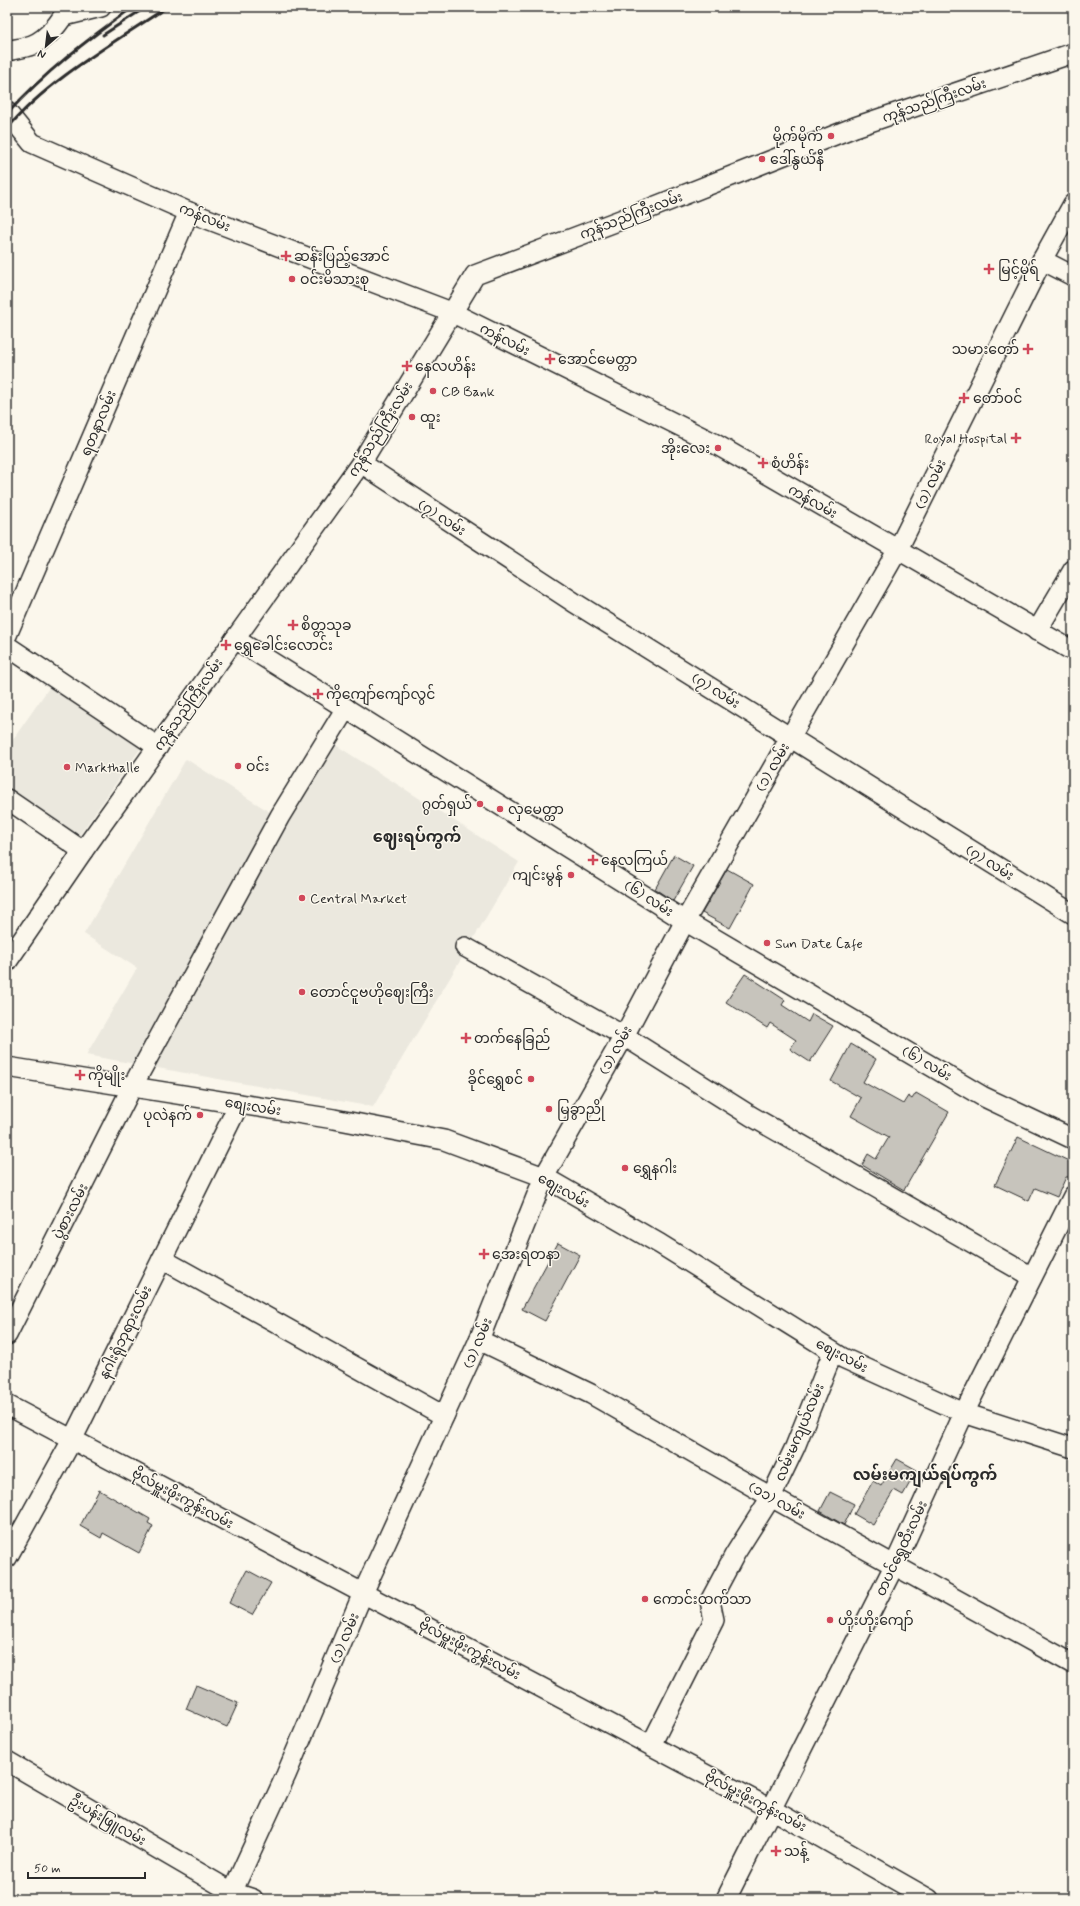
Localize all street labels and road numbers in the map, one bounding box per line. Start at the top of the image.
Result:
street label: ကုန်သည်ကြီးလမ်း [879,73,989,129]
street label: ကုန်သည်ကြီးလမ်း [577,186,686,246]
street label: ကန်လမ်း [176,198,234,238]
street label: ကန်လမ်း [476,318,534,362]
street label: ကုန်သည်ကြီးလမ်း [343,378,419,482]
street label: ရတနာလမ်း [75,387,123,460]
street label: (၁) လမ်း [909,456,951,512]
street label: ကန်လမ်း [784,479,841,525]
street label: (၇) လမ်း [413,494,470,542]
street label: ကုန်သည်ကြီးလမ်း [149,654,229,755]
street label: (၇) လမ်း [687,667,744,714]
street label: (၁) လမ်း [750,739,794,795]
street label: (၇) လမ်း [961,839,1018,886]
street label: (၆) လမ်း [620,875,678,921]
street label: (၁) လမ်း [593,1022,637,1078]
street label: (၆) လမ်း [898,1041,956,1085]
street label: စျေးလမ်း [223,1092,283,1122]
street label: စျေးလမ်း [533,1168,594,1214]
street label: ပွဲစားလမ်း [47,1180,93,1243]
street label: နဂါးရုံဘုရားလမ်း [94,1282,158,1383]
street label: (၁) လမ်း [457,1314,497,1372]
street label: စျေးလမ်း [811,1333,872,1379]
street label: လမ်းမကျယ်လမ်း [769,1380,831,1485]
street label: ဗိုလ်မှူးဖိုးကွန်းလမ်း [128,1463,237,1535]
street label: (၁၁) လမ်း [745,1476,809,1524]
street label: တပင်ရွှေထီးလမ်း [870,1497,934,1600]
street label: (၁) လမ်း [324,1609,364,1667]
street label: ဗိုလ်မှူးဖိုးကွန်းလမ်း [415,1614,524,1686]
street label: ဗိုလ်မှူးဖိုးကွန်းလမ်း [701,1766,810,1838]
street label: ဦးပန်းဖြူလမ်း [65,1790,150,1852]

